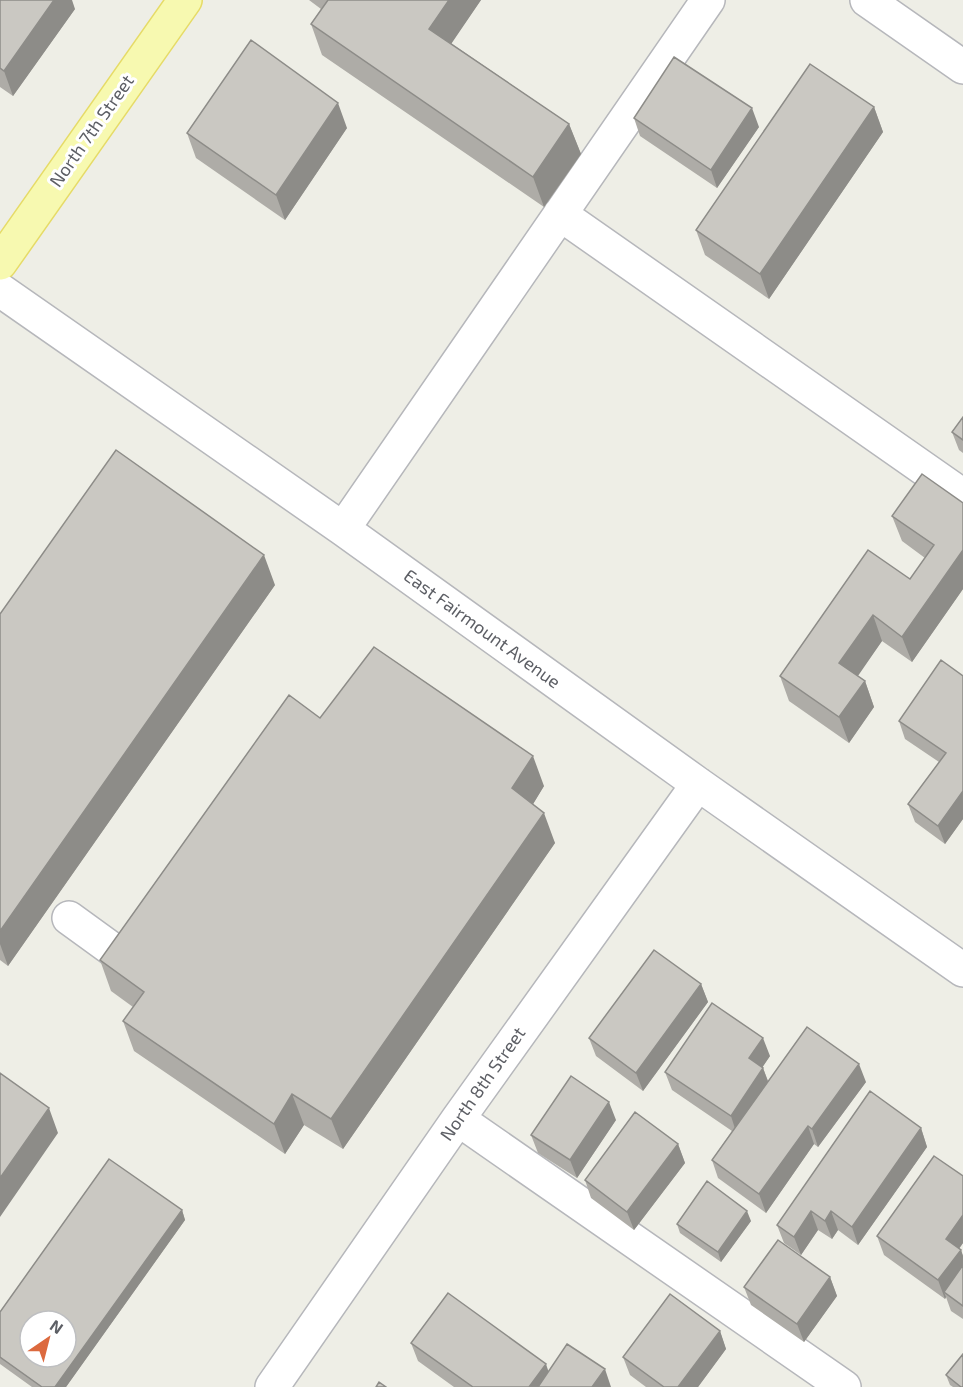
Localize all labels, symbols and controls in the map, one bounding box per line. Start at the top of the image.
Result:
street label: North 7th Street [44,70,138,191]
street label: East Fairmount Avenue [400,564,565,692]
street label: North 8th Street [435,1022,530,1145]
north arrow [18,1309,78,1369]
text: N [47,1315,67,1337]

